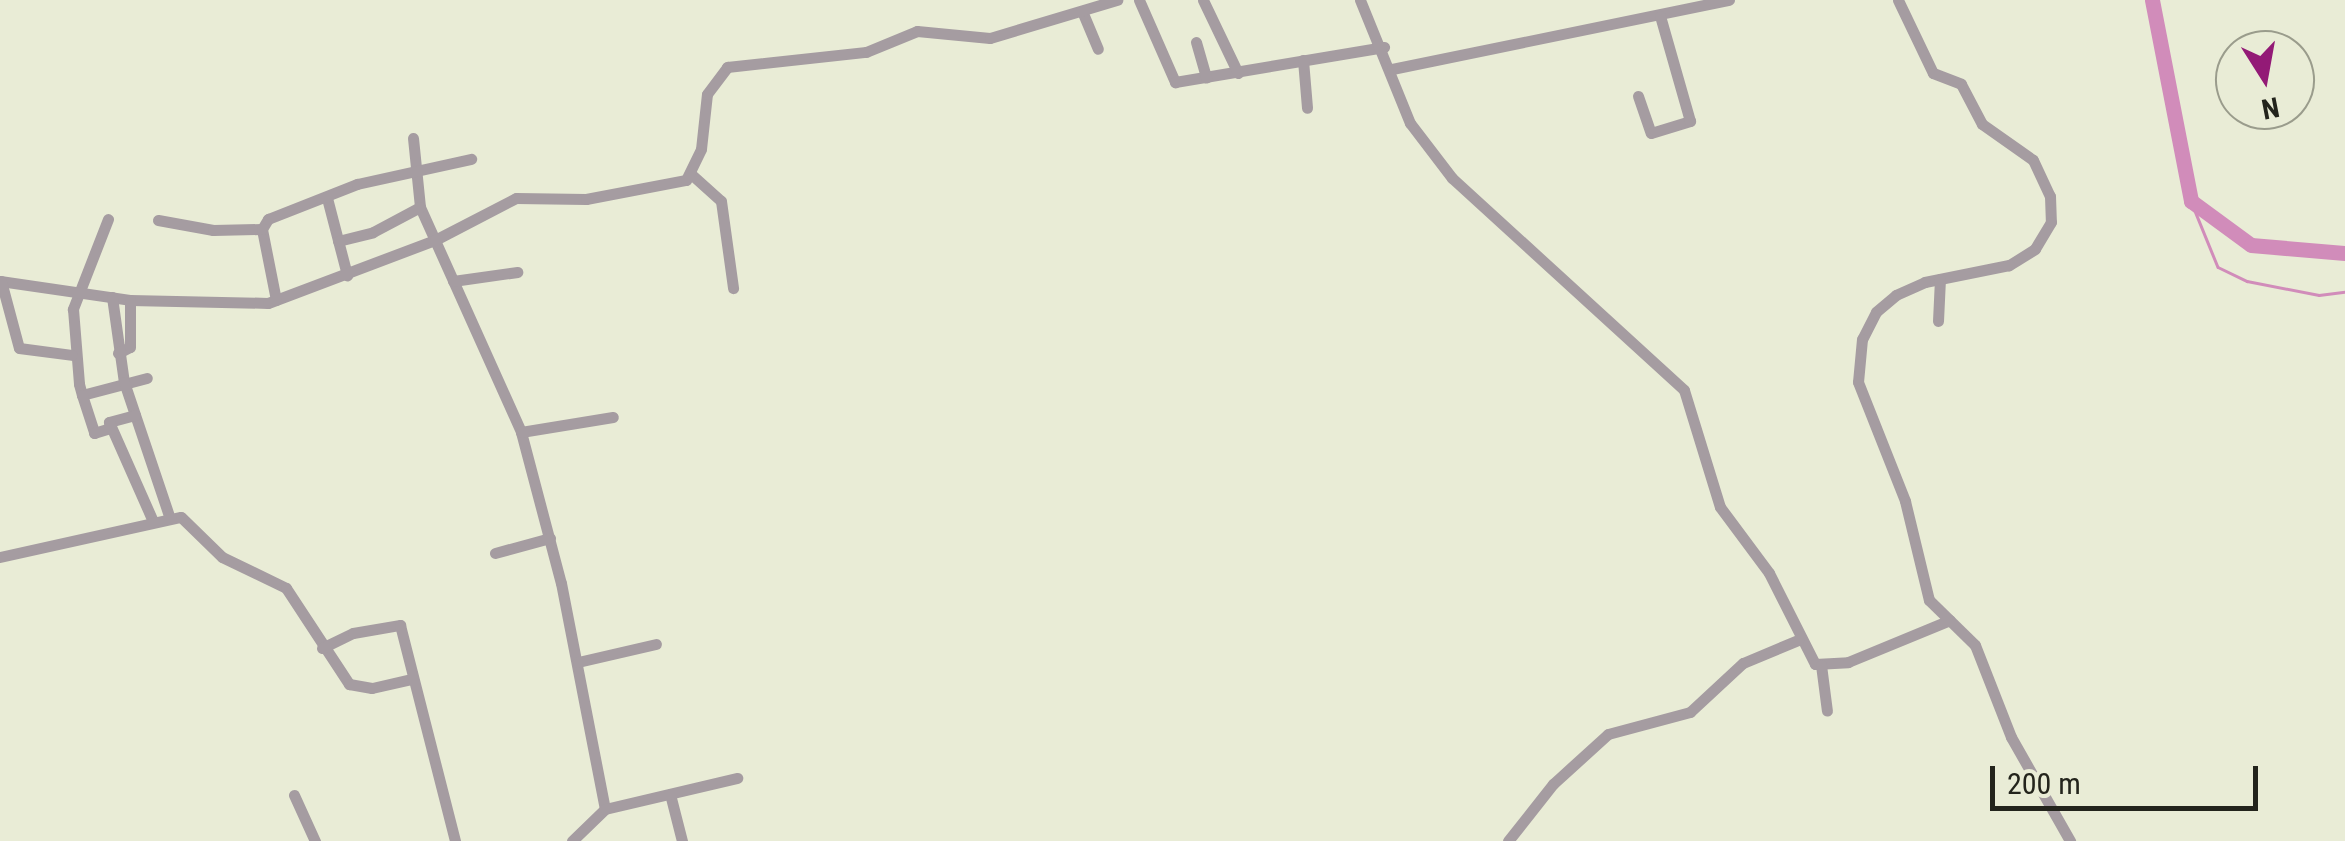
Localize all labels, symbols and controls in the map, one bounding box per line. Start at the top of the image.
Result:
north arrow [2215,30,2315,130]
text: N [2259,90,2282,126]
scale bar [1995,746,2262,808]
text: 200 m [2007,766,2081,801]

